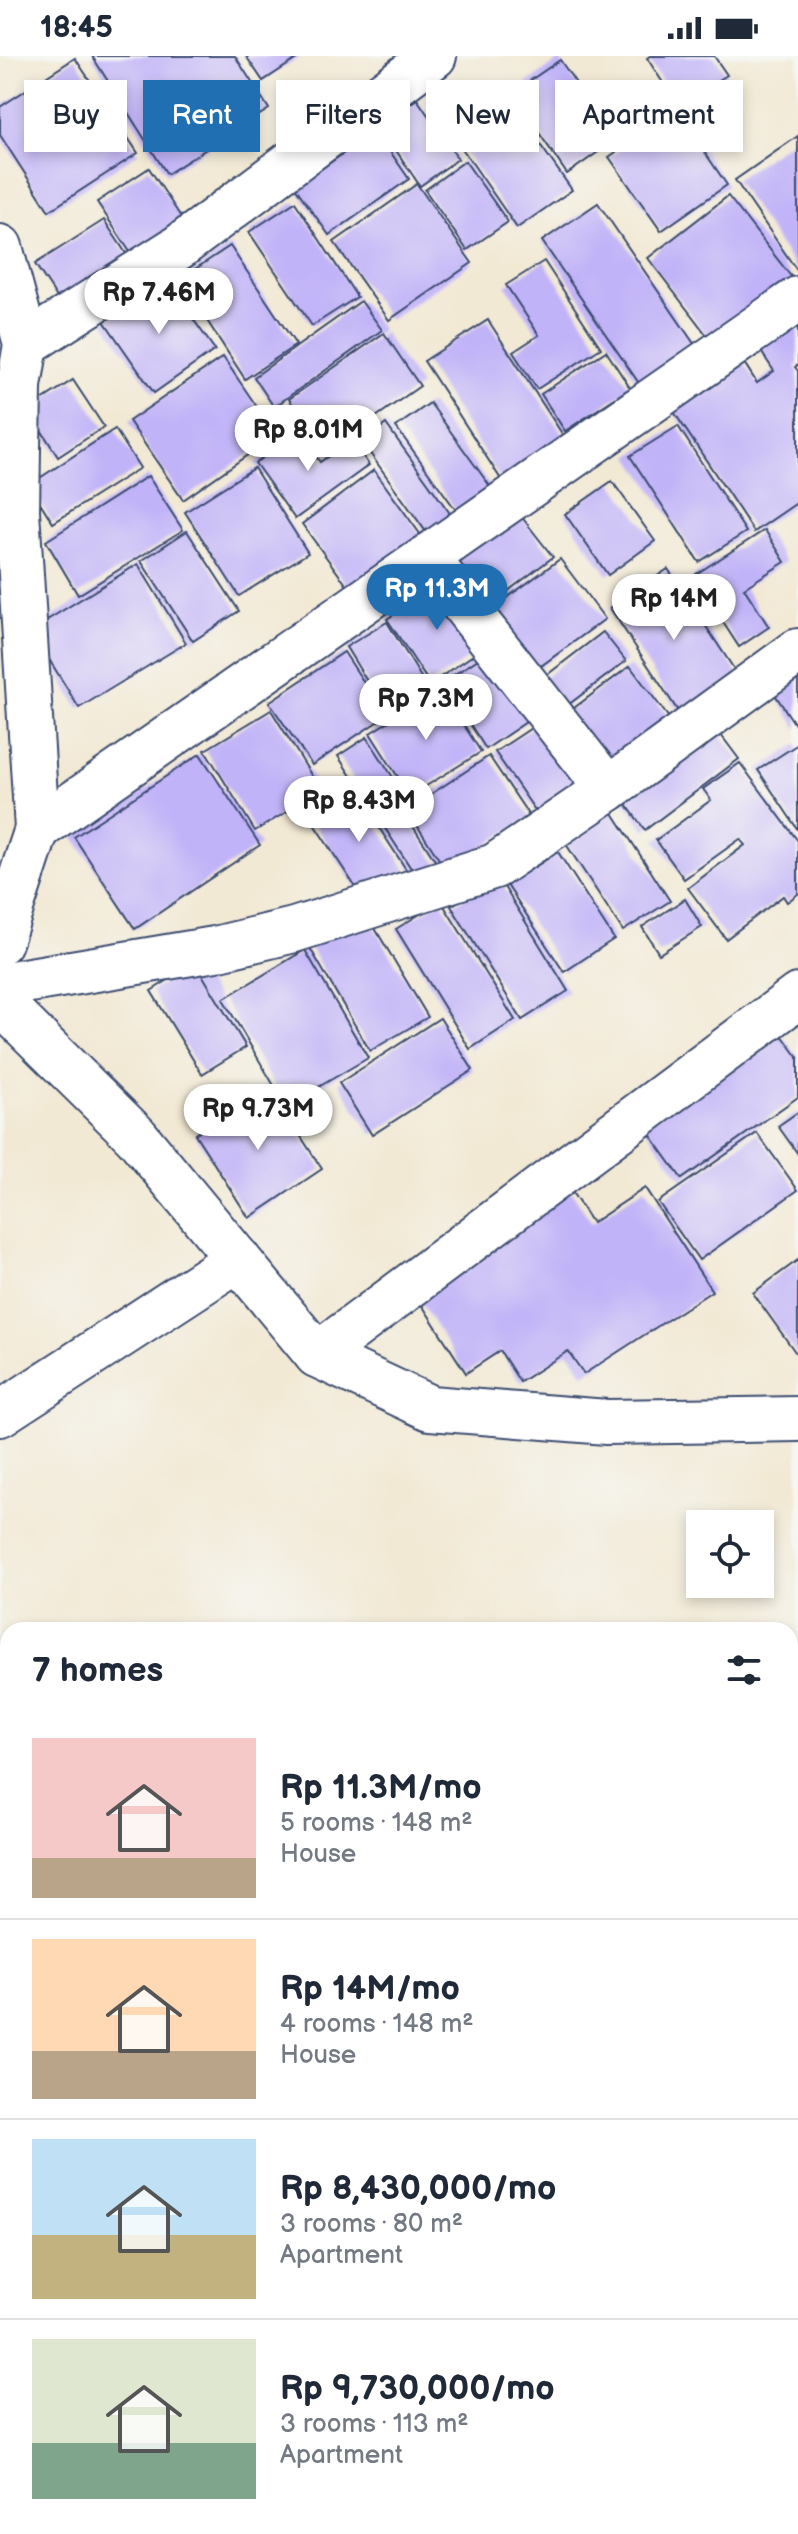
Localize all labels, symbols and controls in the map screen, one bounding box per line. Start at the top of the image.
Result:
text: 18:45 [40,10,113,46]
chip: Buy [24,80,127,152]
chip: Rent [143,80,260,152]
chip: Filters [276,80,410,152]
chip: New [426,80,539,152]
chip: Apartment [555,80,743,152]
pin: Rp 7.46M [76,268,242,336]
text: Rp 7.46M [102,278,216,309]
pin: Rp 8.01M [225,405,391,473]
text: Rp 8.01M [253,415,363,446]
pin: Rp 11.3M [354,564,520,632]
text: Rp 11.3M [385,574,489,605]
pin: Rp 14M [609,574,739,642]
text: Rp 14M [630,584,718,615]
pin: Rp 7.3M [352,674,500,742]
text: Rp 7.3M [377,684,475,715]
pin: Rp 8.43M [276,776,442,844]
text: Rp 8.43M [302,786,416,817]
pin: Rp 9.73M [175,1084,341,1152]
text: Rp 9.73M [202,1094,314,1125]
map controls [686,1510,774,1598]
button: locate [686,1510,774,1598]
icon: filters [722,1648,766,1692]
text: 7 homes [32,1650,163,1691]
text: Rp 11.3M/mo [280,1767,482,1808]
icon: home [96,1770,192,1866]
text: 5 rooms · 148 m² [280,1808,472,1839]
text: House [280,1839,356,1870]
text: Rp 14M/mo [280,1968,460,2009]
icon: home [96,1971,192,2067]
text: 4 rooms · 148 m² [280,2009,473,2040]
text: House [280,2040,356,2071]
text: Rp 8,430,000/mo [280,2168,556,2209]
icon: home [96,2171,192,2267]
text: 3 rooms · 80 m² [280,2209,463,2240]
text: Apartment [280,2240,403,2271]
text: Rp 9,730,000/mo [280,2368,555,2409]
icon: home [96,2371,192,2467]
text: 3 rooms · 113 m² [280,2409,469,2440]
text: Apartment [280,2440,403,2471]

